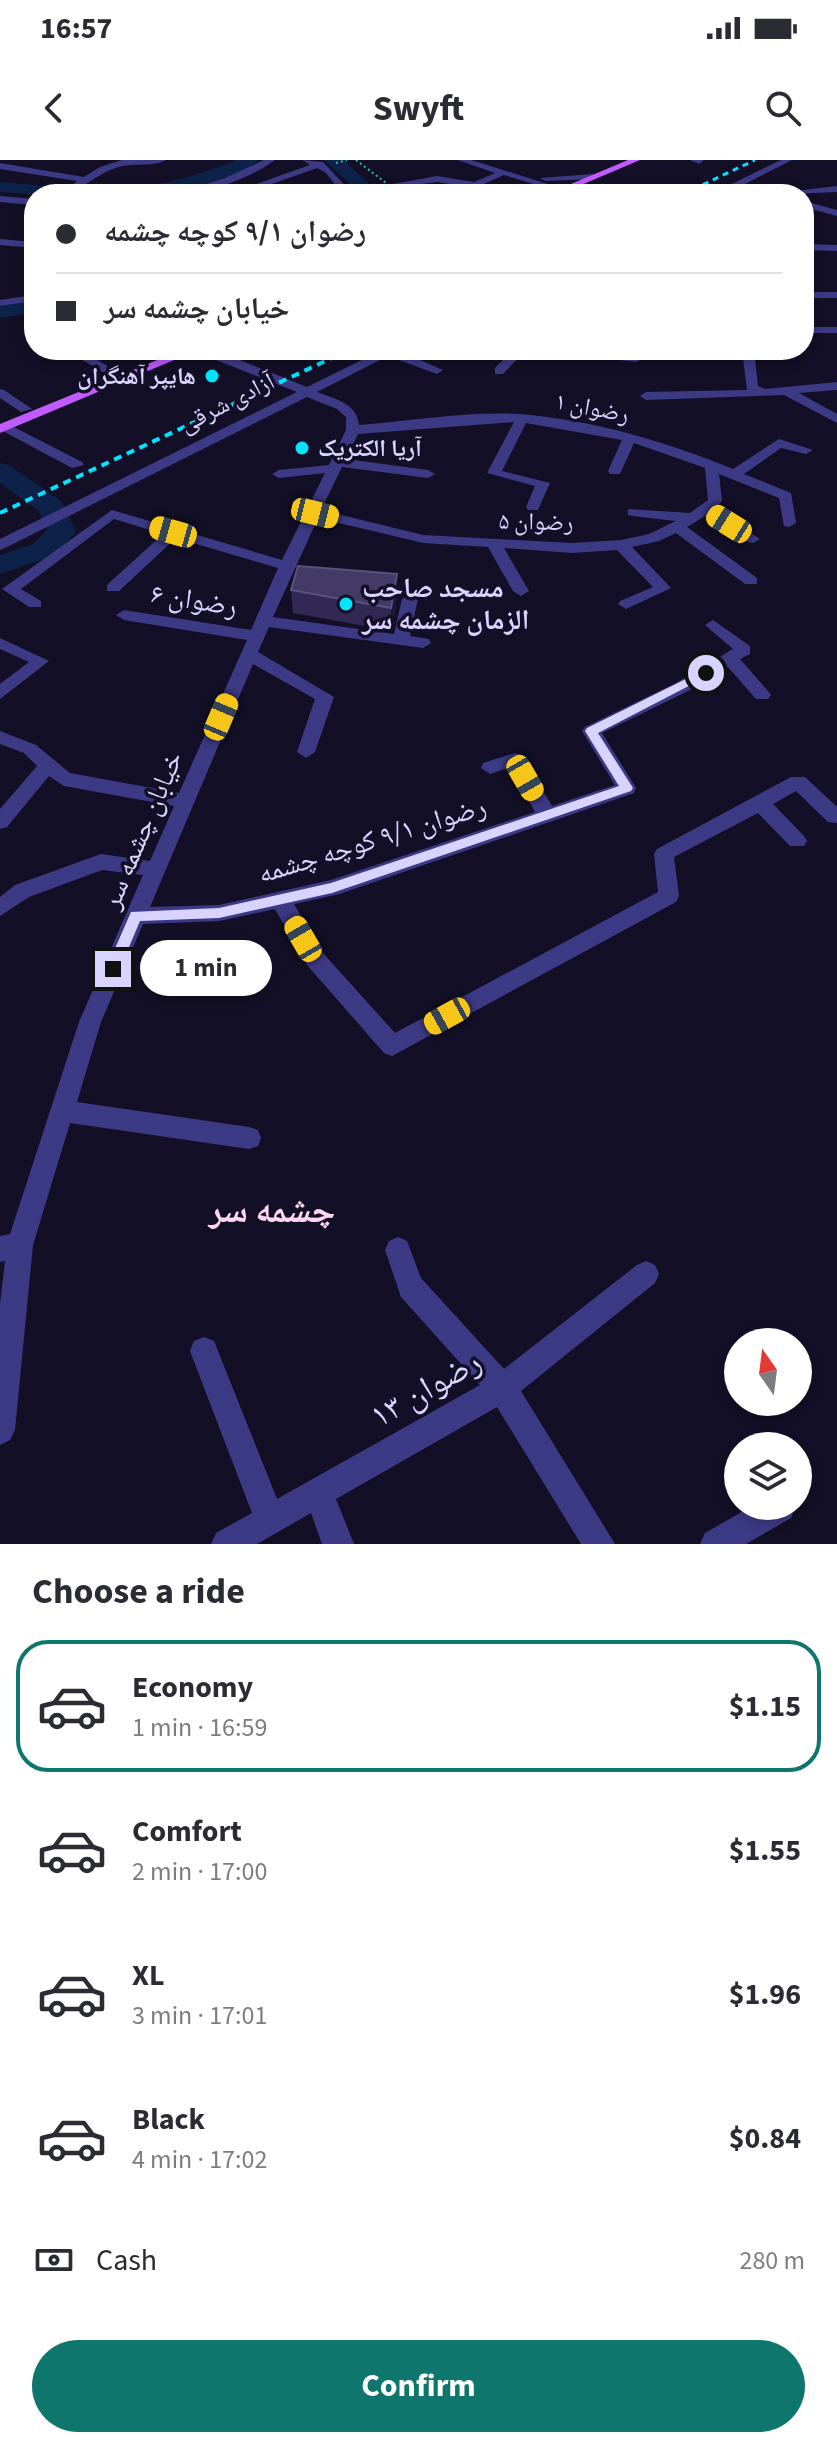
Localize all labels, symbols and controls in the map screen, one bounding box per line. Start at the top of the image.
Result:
text: 16:57 [40,7,112,50]
text: Swyft [373,83,464,134]
icon: back [32,86,76,130]
icon: search [761,86,805,130]
text: رضوان ۹/۱ کوچه چشمه [104,210,366,253]
text: خیابان چشمه سر [104,287,290,330]
place label: هایپر آهنگران [77,359,196,394]
street label: آزادی شرقی [173,364,281,442]
marker: هایپر آهنگران [203,367,221,385]
street label: رضوان ۱ [552,384,632,432]
place label: آریا الکتریک [318,431,422,466]
marker: آریا الکتریک [293,439,311,457]
car [289,496,341,530]
car [702,501,756,547]
street label: رضوان ۵ [498,504,574,540]
car [147,514,199,550]
place label: مسجد صاحب الزمان چشمه سر [361,568,529,640]
street label: رضوان ۶ [148,573,240,627]
marker: مسجد صاحب الزمان چشمه سر [337,595,355,613]
route start [688,655,724,691]
car [201,690,241,744]
street label: خیابان چشمه سر [90,745,193,916]
car [503,751,547,805]
street label: رضوان ۹/۱ کوچه چشمه [253,786,491,894]
car [281,912,325,966]
callout: 1 min [141,941,273,997]
text: 1 min [174,949,238,986]
route end [95,951,131,987]
car [420,994,474,1038]
district label: چشمه سر [207,1185,335,1236]
north arrow [724,1328,812,1416]
map controls [724,1328,812,1520]
street label: رضوان ۱۳ [361,1338,491,1440]
button: layers [724,1432,812,1520]
text: Choose a ride [32,1566,245,1617]
text: Economy [132,1666,253,1709]
icon: car [36,1670,108,1742]
text: $1.15 [729,1685,801,1728]
text: 1 min · 16:59 [132,1709,267,1746]
text: Comfort [132,1810,242,1853]
icon: car [36,1814,108,1886]
text: $1.55 [729,1829,801,1872]
text: 2 min · 17:00 [132,1853,267,1890]
text: XL [132,1954,165,1997]
icon: car [36,1958,108,2030]
text: $1.96 [729,1973,801,2016]
text: 3 min · 17:01 [132,1997,267,2034]
text: Black [132,2098,205,2141]
icon: car [36,2102,108,2174]
text: $0.84 [729,2117,801,2160]
text: 4 min · 17:02 [132,2141,267,2178]
icon: cash [32,2238,76,2282]
text: Cash [96,2239,157,2282]
text: 280 m [739,2242,805,2279]
button: Confirm [32,2340,805,2432]

